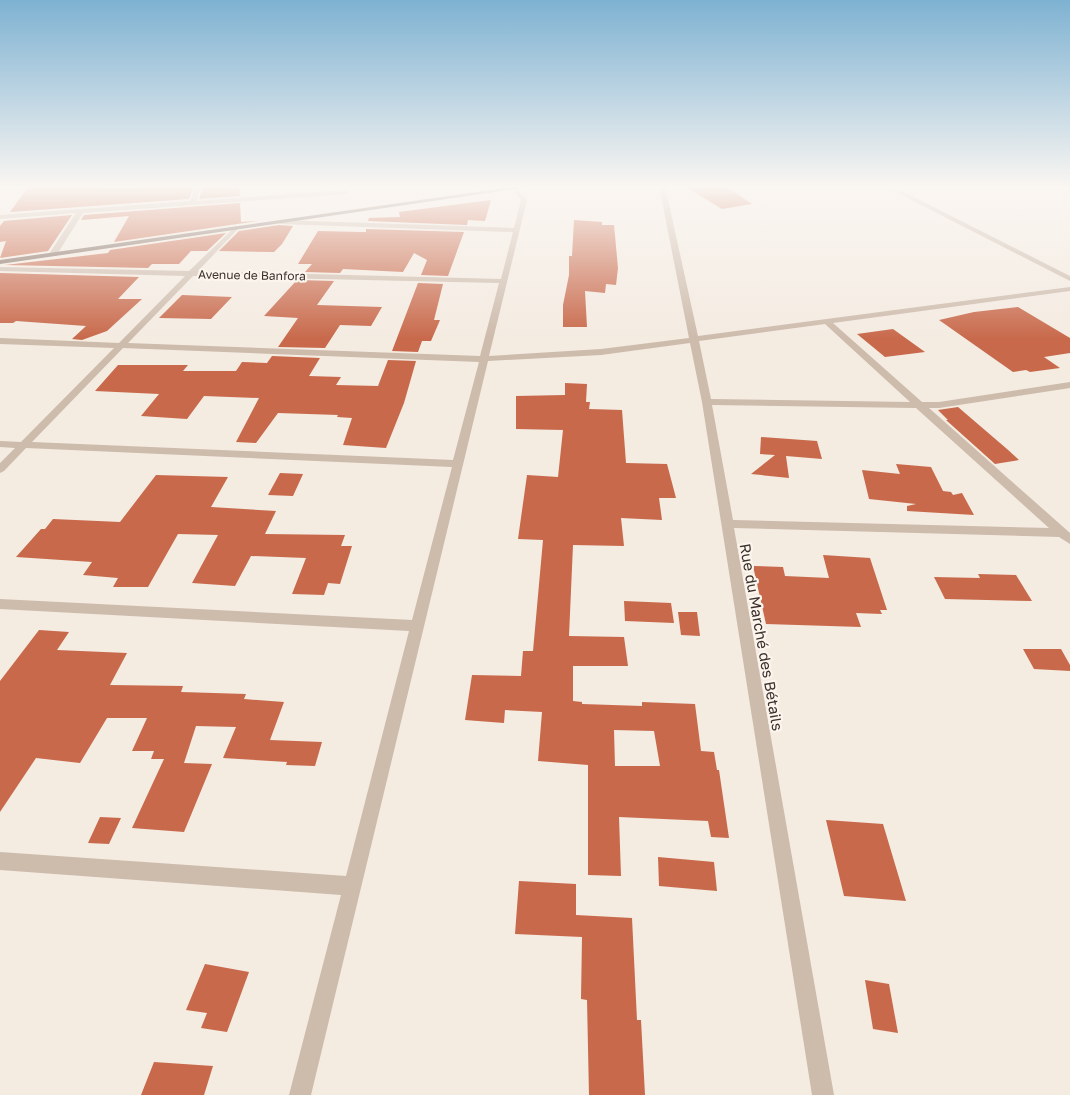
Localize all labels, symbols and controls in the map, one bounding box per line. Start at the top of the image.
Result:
street label: Avenue de Banfora [198,267,306,283]
street label: Rue du Marché des Bétails [737,542,787,732]

